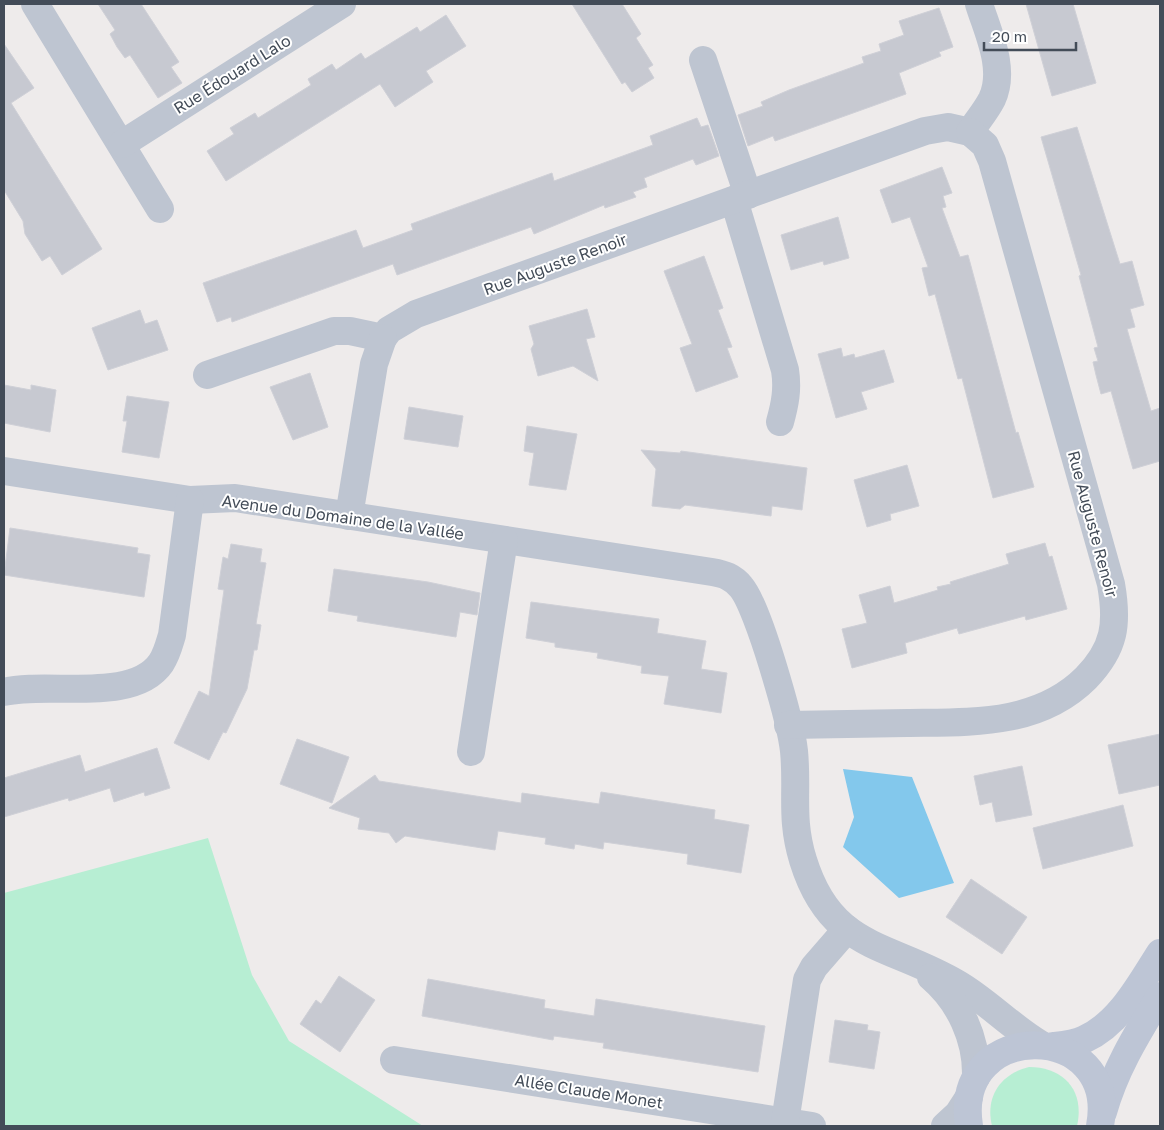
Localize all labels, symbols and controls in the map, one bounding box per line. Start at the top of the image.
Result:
scale bar [984,20,1076,52]
text: 20 m [992,27,1027,45]
street label: Rue Édouard Lalo [170,30,294,118]
street label: Rue Auguste Renoir [481,229,629,299]
street label: Rue Auguste Renoir [1064,448,1122,600]
street label: Avenue du Domaine de la Vallée [221,490,465,544]
street label: Allée Claude Monet [513,1069,665,1113]

